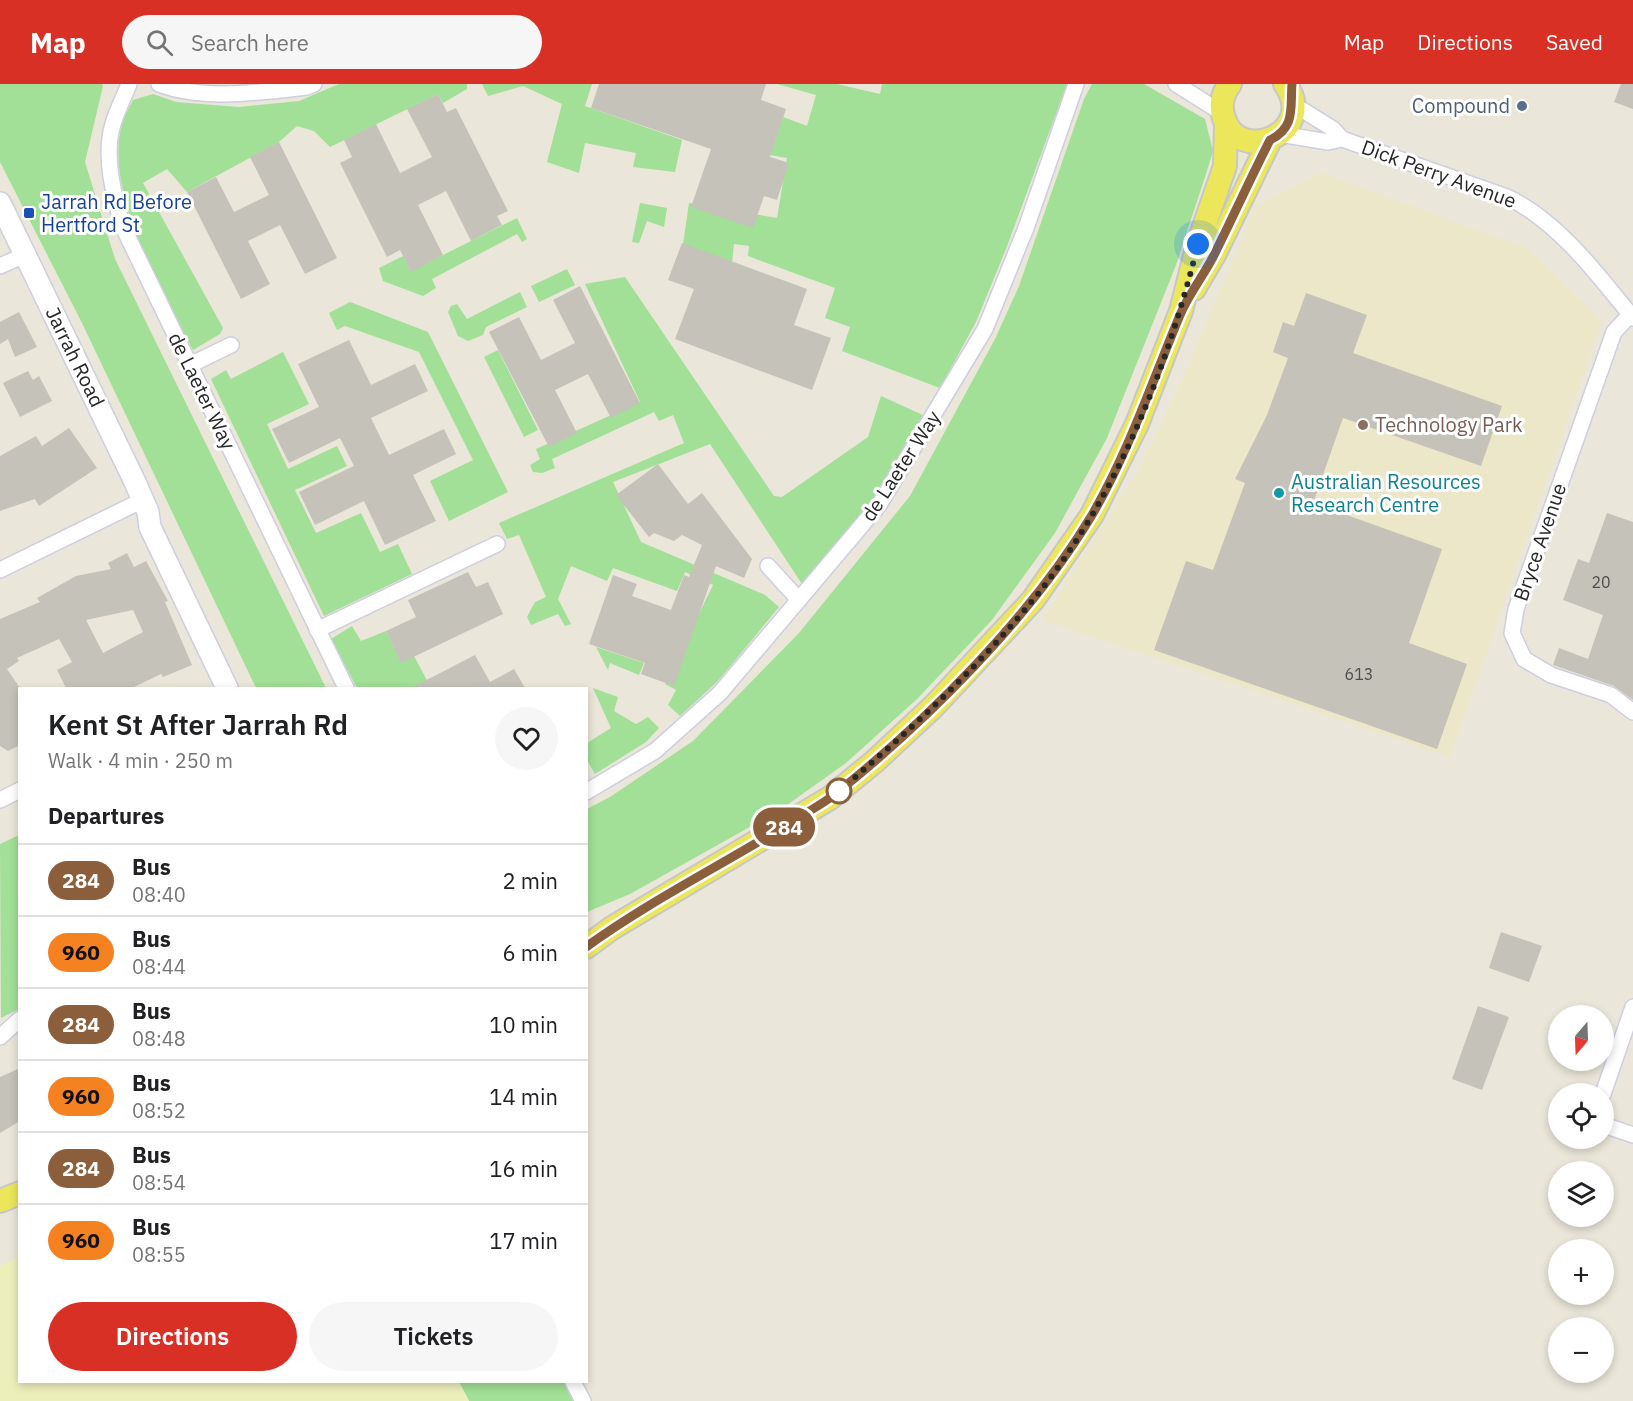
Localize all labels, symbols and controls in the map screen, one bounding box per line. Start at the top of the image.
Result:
search box [122,15,542,69]
text: Map [30,24,86,61]
icon: search [143,26,176,59]
text: Search here [191,28,309,57]
text: Map [1344,28,1384,56]
text: Directions [1417,28,1513,56]
text: Saved [1546,28,1603,56]
place label: Compound [1412,92,1510,119]
marker: Compound [1515,99,1529,113]
street label: Dick Perry Avenue [1358,133,1520,214]
place label: Jarrah Rd Before Hertford St [41,188,192,238]
marker: Jarrah Rd Before Hertford St [22,206,36,220]
your location [1183,229,1213,259]
street label: Jarrah Road [40,302,111,411]
street label: de Laeter Way [162,328,242,454]
street label: de Laeter Way [855,405,947,526]
place label: Technology Park [1375,411,1523,438]
marker: Technology Park [1356,418,1370,432]
place label: Australian Resources Research Centre [1291,468,1481,518]
street label: Bryce Avenue [1507,479,1572,604]
marker: Australian Resources Research Centre [1272,486,1286,500]
house number: 20 [1591,572,1611,592]
house number: 613 [1345,664,1373,684]
text: Kent St After Jarrah Rd [48,706,348,743]
button: heart [495,707,558,770]
text: Walk · 4 min · 250 m [48,747,233,774]
unlabelled marker [826,778,852,804]
text: Departures [48,801,164,830]
line badge: 284 [750,808,818,846]
text: 284 [765,813,803,841]
text: Bus [132,852,171,881]
text: 284 [62,866,100,894]
text: 2 min [502,866,558,895]
text: 08:40 [132,881,186,908]
text: Bus [132,924,171,953]
text: 960 [62,938,100,966]
text: 6 min [502,938,558,967]
text: 08:44 [132,953,186,980]
text: Bus [132,996,171,1025]
north arrow [1548,1005,1614,1071]
map controls [1548,1005,1614,1383]
text: 284 [62,1010,100,1038]
text: 10 min [489,1010,558,1039]
text: 08:48 [132,1025,186,1052]
text: Bus [132,1068,171,1097]
text: 960 [62,1082,100,1110]
text: 14 min [489,1082,558,1111]
button: locate [1548,1083,1614,1149]
text: 08:52 [132,1097,186,1124]
text: Bus [132,1140,171,1169]
text: 284 [62,1154,100,1182]
text: 16 min [489,1154,558,1183]
button: layers [1548,1161,1614,1227]
text: 08:54 [132,1169,186,1196]
text: Bus [132,1212,171,1241]
text: 960 [62,1226,100,1254]
text: 17 min [489,1226,558,1255]
button: + [1548,1239,1614,1305]
text: 08:55 [132,1241,186,1268]
button: Directions [48,1302,297,1371]
button: Tickets [309,1302,558,1371]
button: − [1548,1317,1614,1383]

